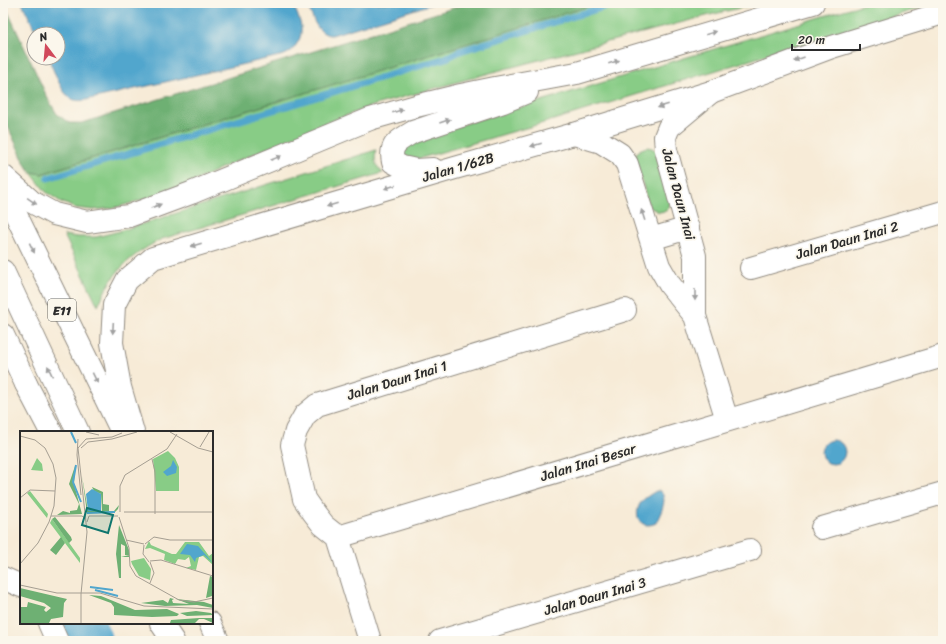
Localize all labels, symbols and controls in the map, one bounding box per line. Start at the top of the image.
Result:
north arrow [26,26,66,66]
scale bar [792,26,860,52]
text: N [36,27,50,47]
text: 20 m [798,29,825,51]
one-way arrow [705,30,717,36]
one-way arrow [793,56,805,62]
one-way arrow [608,59,620,65]
one-way arrow [657,103,669,109]
one-way arrow [392,108,404,114]
one-way arrow [439,118,451,124]
one-way arrow [530,142,542,148]
street label: Jalan 1/62B [418,145,497,190]
street label: Jalan Daun Inai [654,145,703,244]
one-way arrow [271,155,283,161]
one-way arrow [384,184,396,190]
one-way arrow [27,197,38,205]
one-way arrow [325,202,337,208]
one-way arrow [150,203,162,209]
one-way arrow [640,209,646,221]
street label: Jalan Daun Inai 2 [792,214,901,267]
one-way arrow [190,242,202,248]
one-way arrow [29,243,35,254]
one-way arrow [692,289,698,302]
road number: E11 [48,299,76,321]
one-way arrow [110,322,116,335]
street label: Jalan Daun Inai 1 [343,353,450,408]
one-way arrow [47,366,53,377]
one-way arrow [92,372,98,383]
inset map [20,431,213,624]
street label: Jalan Inai Besar [536,436,640,489]
street label: Jalan Daun Inai 3 [540,570,649,623]

